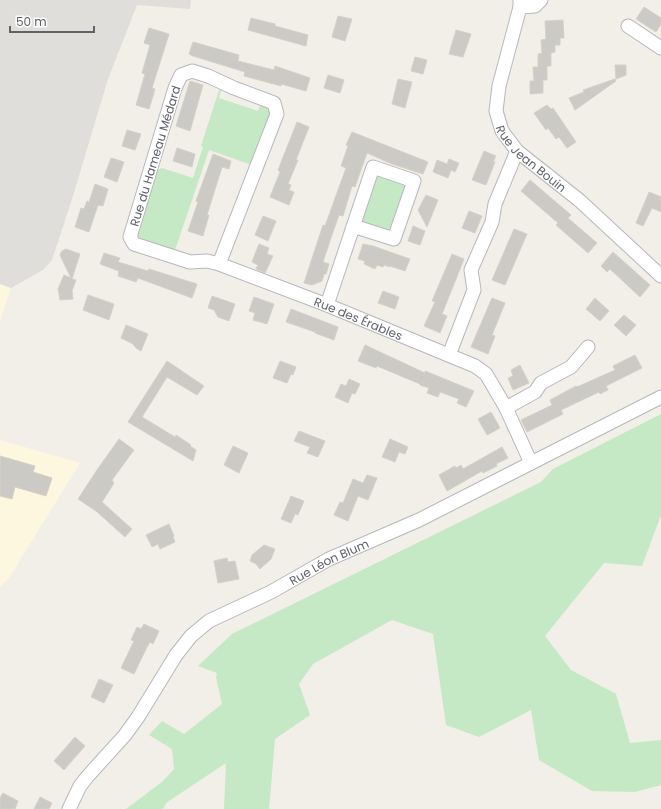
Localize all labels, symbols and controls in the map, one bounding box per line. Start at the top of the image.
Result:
scale bar [10,8,94,34]
text: 50 m [16,13,47,30]
street label: Rue du Hameau Médard [125,84,185,228]
street label: Rue Jean Bouin [492,123,570,196]
street label: Rue des Érables [312,292,405,344]
street label: Rue Léon Blum [286,534,371,589]

